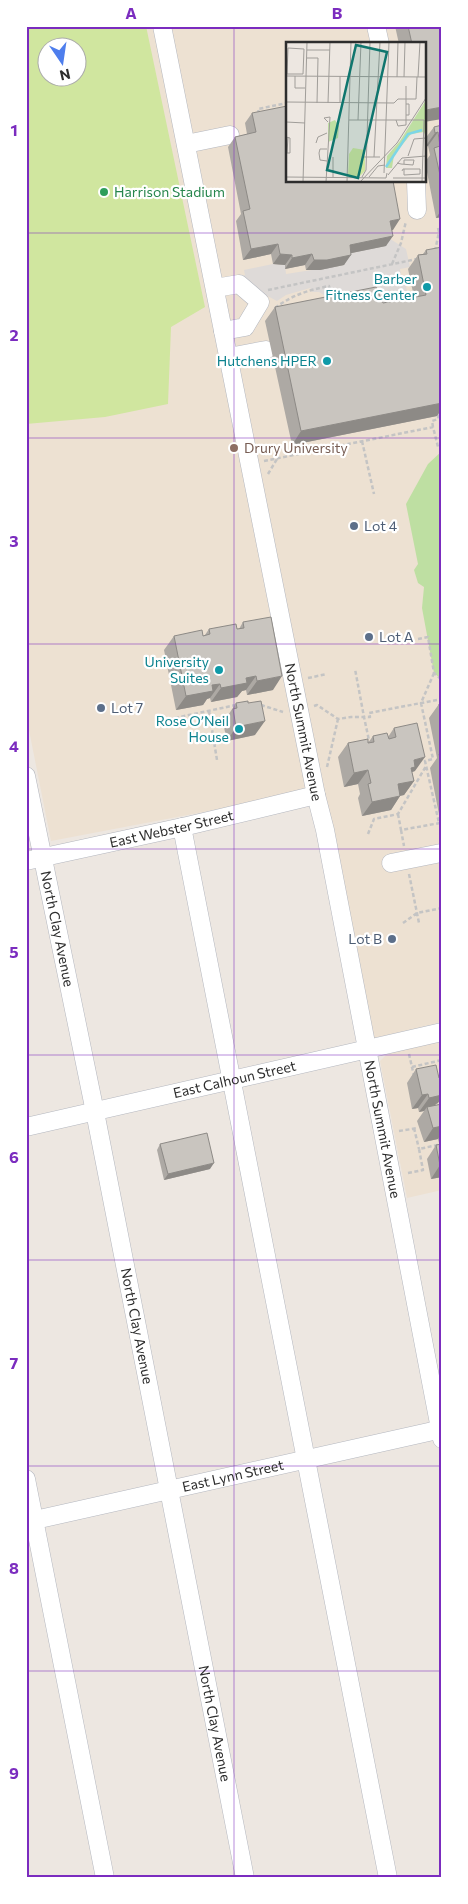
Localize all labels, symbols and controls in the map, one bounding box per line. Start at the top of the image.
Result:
text: A [125,3,137,22]
text: B [332,3,343,22]
north arrow [38,38,88,88]
inset map [286,42,426,182]
text: N [58,66,72,85]
text: 1 [10,120,18,139]
place label: Harrison Stadium [114,183,225,200]
marker: Harrison Stadium [98,186,110,198]
place label: Barber Fitness Center [325,270,417,303]
marker: Barber Fitness Center [421,281,433,293]
text: 2 [9,325,19,344]
place label: Hutchens HPER [217,352,317,369]
marker: Hutchens HPER [321,355,333,367]
place label: Drury University [244,439,348,456]
marker: Drury University [228,442,240,454]
place label: Lot 4 [364,517,398,534]
marker: Lot 4 [348,520,360,532]
text: 3 [9,531,19,550]
place label: Lot A [379,628,414,645]
marker: Lot A [363,631,375,643]
place label: University Suites [145,653,209,686]
street label: North Summit Avenue [282,661,326,803]
marker: University Suites [213,664,225,676]
place label: Lot 7 [111,699,143,716]
marker: Lot 7 [95,702,107,714]
place label: Rose O’Neil House [156,712,229,745]
marker: Rose O’Neil House [233,723,245,735]
text: 4 [9,736,19,755]
street label: East Webster Street [108,806,235,851]
street label: North Clay Avenue [38,869,78,988]
place label: Lot B [348,930,382,947]
marker: Lot B [386,933,398,945]
text: 5 [9,942,19,961]
street label: East Calhoun Street [171,1057,298,1101]
street label: North Summit Avenue [361,1059,405,1199]
text: 6 [9,1147,19,1166]
street label: North Clay Avenue [118,1266,157,1385]
text: 7 [10,1353,19,1372]
street label: East Lynn Street [180,1456,285,1495]
text: 8 [9,1558,19,1577]
street label: North Clay Avenue [196,1664,235,1783]
text: 9 [9,1763,19,1782]

